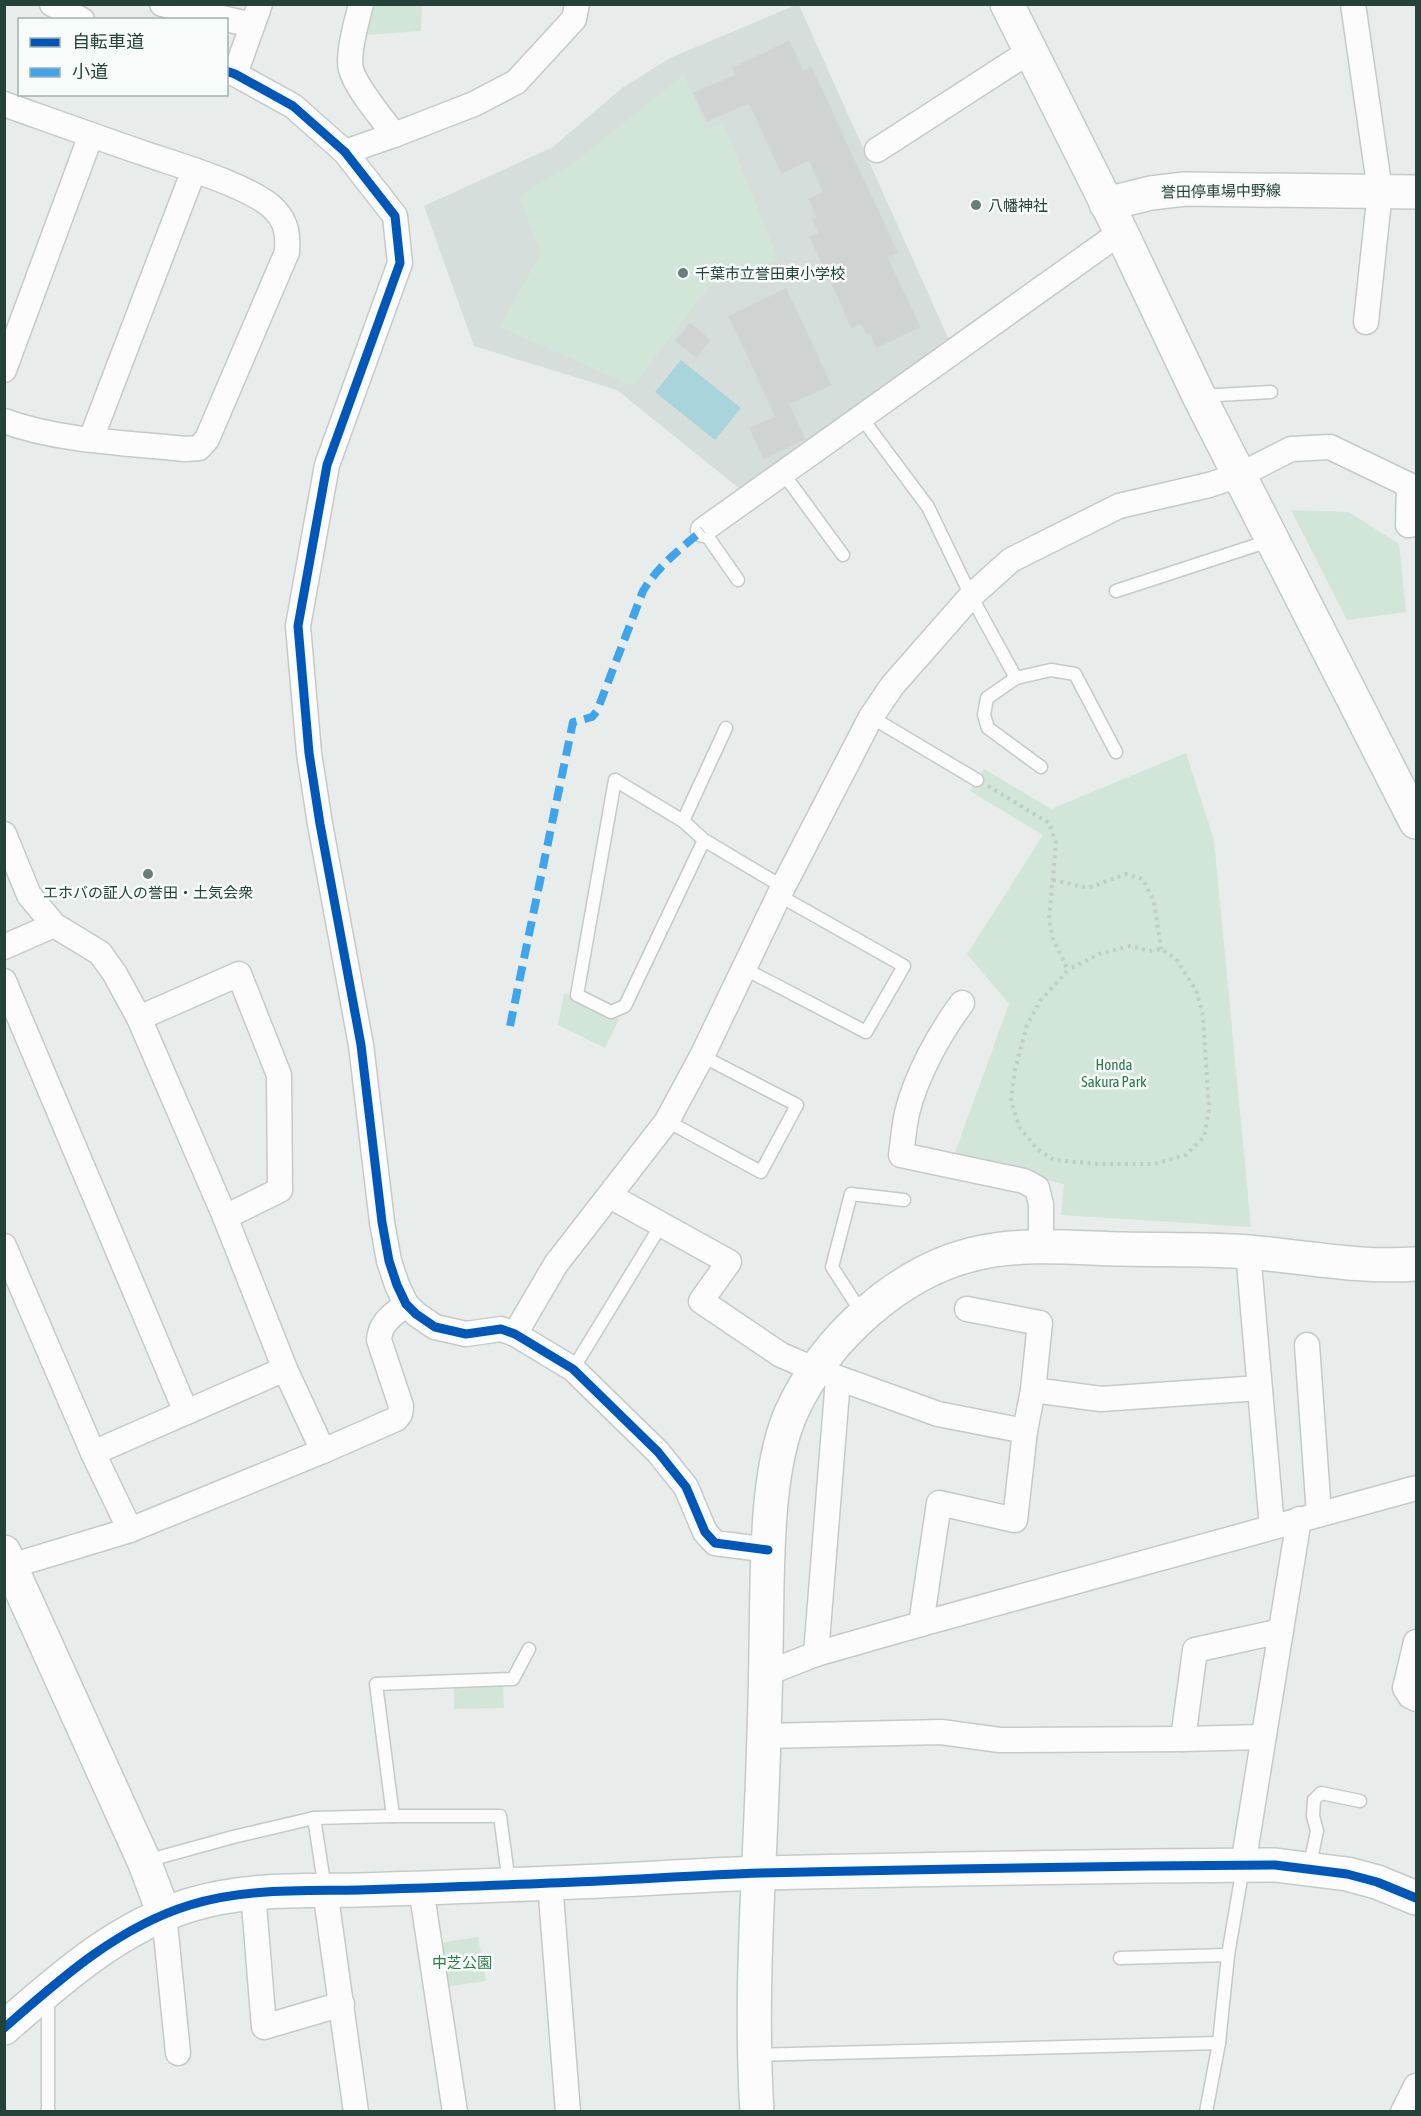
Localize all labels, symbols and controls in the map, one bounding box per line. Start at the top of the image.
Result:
legend [18,18,228,96]
text: 自転車道 [72,31,144,52]
text: 小道 [72,61,108,82]
street label: 誉田停車場中野線 [1161,181,1281,201]
place label: 八幡神社 [988,197,1048,214]
marker: 八幡神社 [969,198,983,212]
place label: 千葉市立誉田東小学校 [695,265,845,282]
marker: 千葉市立誉田東小学校 [676,266,690,280]
marker: エホバの証人の誉田・土気会衆 [141,867,155,881]
place label: エホバの証人の誉田・土気会衆 [43,884,253,901]
park label: Honda Sakura Park [1081,1056,1147,1090]
park label: 中芝公園 [432,1954,492,1971]

